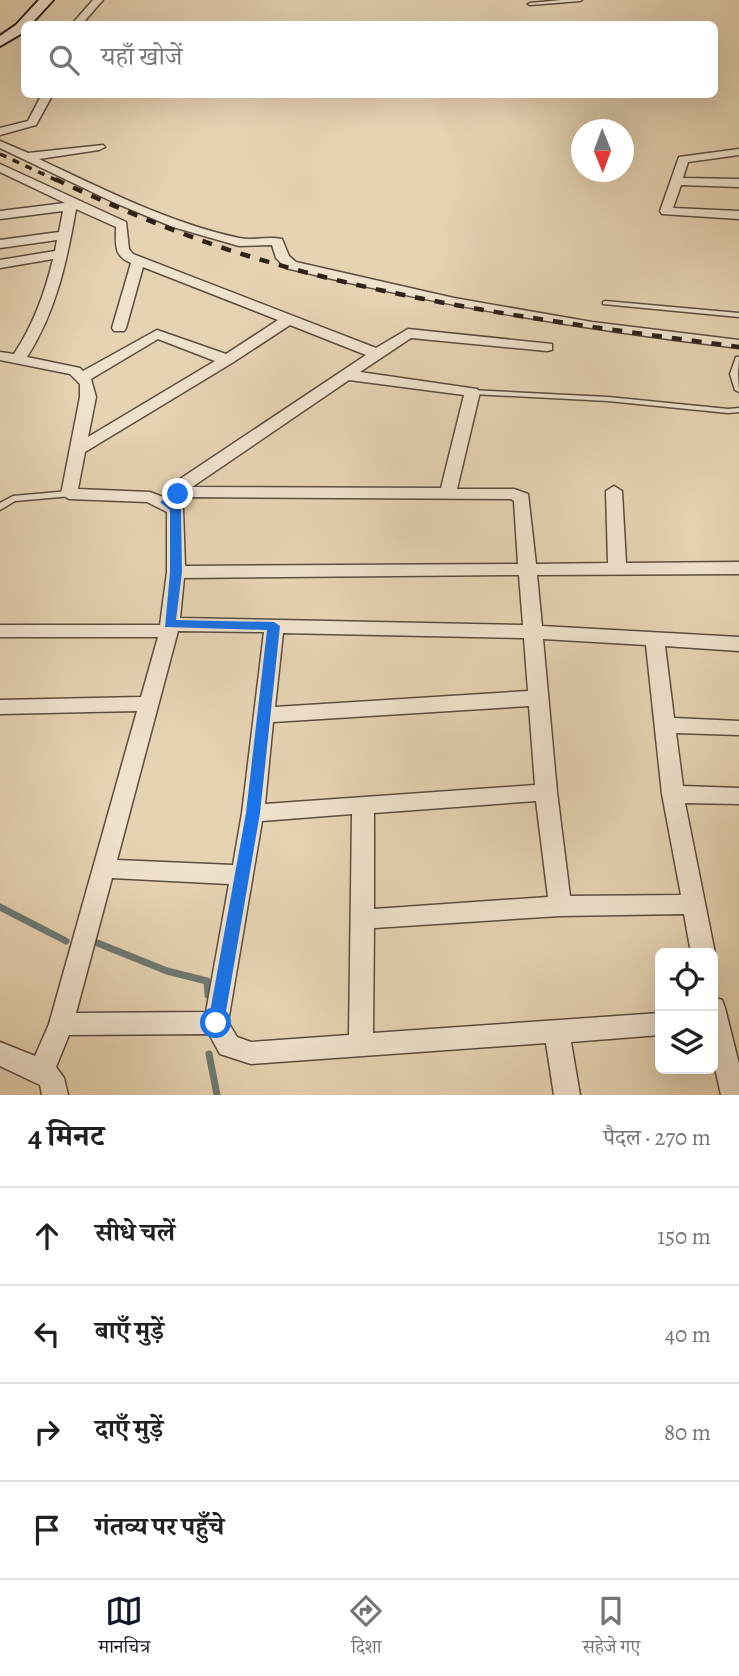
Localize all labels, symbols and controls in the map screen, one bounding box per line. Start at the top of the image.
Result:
search box [21,21,718,98]
text: यहाँ खोजें [101,39,182,74]
icon: search [45,41,83,79]
north arrow [571,119,634,182]
route end [162,478,193,509]
map controls [655,948,718,1074]
button: locate [655,948,718,1011]
route start [200,1007,231,1038]
button: layers [655,1011,718,1074]
text: 4 मिनट [28,1116,104,1156]
text: पैदल · 270 m [603,1122,711,1153]
text: सीधे चलें [95,1215,175,1250]
icon: ahead [28,1217,66,1255]
text: 150 m [657,1221,711,1252]
text: बाएँ मुड़ें [95,1313,164,1348]
icon: left [28,1315,66,1353]
text: 40 m [665,1319,711,1350]
text: दाएँ मुड़ें [95,1411,163,1446]
icon: right [28,1413,66,1451]
text: 80 m [664,1417,711,1448]
text: गंतव्य पर पहुँचे [95,1509,224,1544]
icon: arrive [28,1511,66,1549]
tab: मानचित्र [99,1592,150,1665]
tab: दिशा [347,1592,385,1665]
tab: सहेजे गए [583,1592,640,1665]

